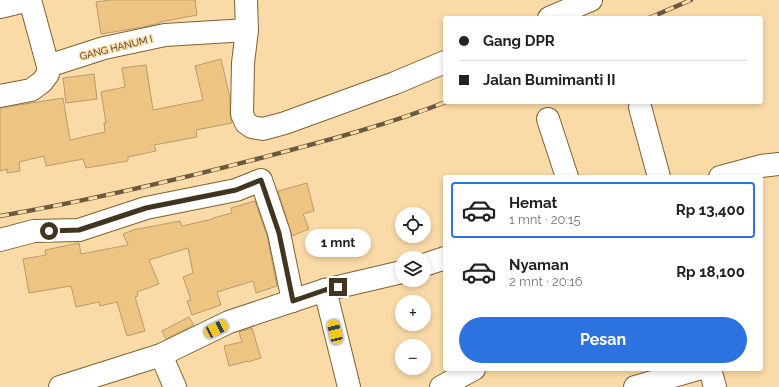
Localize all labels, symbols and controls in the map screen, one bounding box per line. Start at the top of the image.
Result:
text: Gang DPR [483,32,555,50]
street label: GANG HANUM I [79,33,154,62]
text: Jalan Bumimanti II [483,71,615,89]
icon: car [461,192,497,228]
text: Hemat [509,194,557,212]
text: Rp 13,400 [676,201,745,219]
map controls [395,207,431,375]
button: locate [395,207,431,243]
text: 1 mnt · 20:15 [509,212,581,227]
route start [40,222,58,240]
callout: 1 mnt [305,229,371,257]
text: 1 mnt [321,235,355,250]
button: layers [395,251,431,287]
icon: car [461,254,497,290]
text: Nyaman [509,256,569,274]
text: Rp 18,100 [676,263,745,281]
text: 2 mnt · 20:16 [509,274,583,289]
route end [329,278,347,296]
button: + [395,295,431,331]
button: Pesan [459,317,747,363]
car [203,318,229,340]
car [326,319,344,345]
button: − [395,339,431,375]

